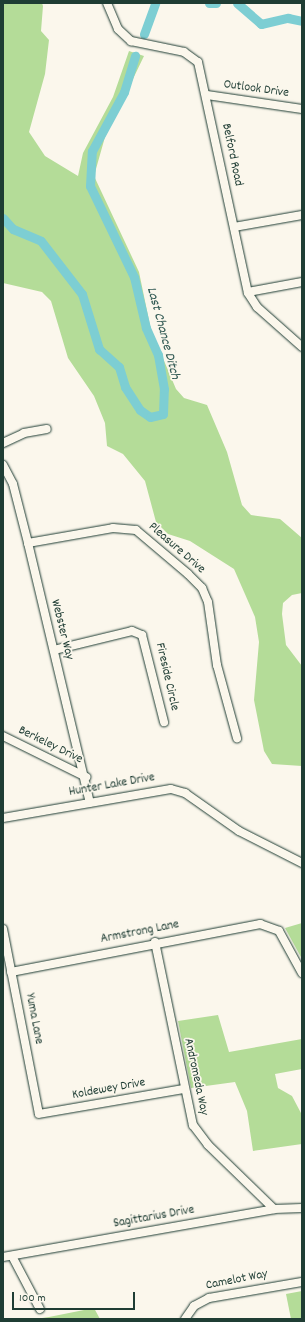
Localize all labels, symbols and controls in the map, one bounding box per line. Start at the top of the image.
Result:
street label: Outlook Drive [222,78,290,102]
street label: Belford Road [217,122,245,188]
water label: Last Chance Ditch [143,285,183,381]
street label: Pleasure Drive [144,520,208,578]
street label: Webster Way [46,598,76,662]
street label: Fireside Circle [151,642,181,712]
street label: Berkeley Drive [15,724,85,768]
street label: Hunter Lake Drive [68,771,156,801]
street label: Armstrong Lane [99,918,181,948]
street label: Yuma Lane [20,992,46,1046]
street label: Andromeda Way [179,1037,211,1117]
street label: Koldewey Drive [71,1076,147,1104]
street label: Sagittarius Drive [112,1203,196,1233]
street label: Camelot Way [205,1267,269,1295]
scale bar [14,1284,137,1310]
text: 100 m [19,1290,46,1307]

